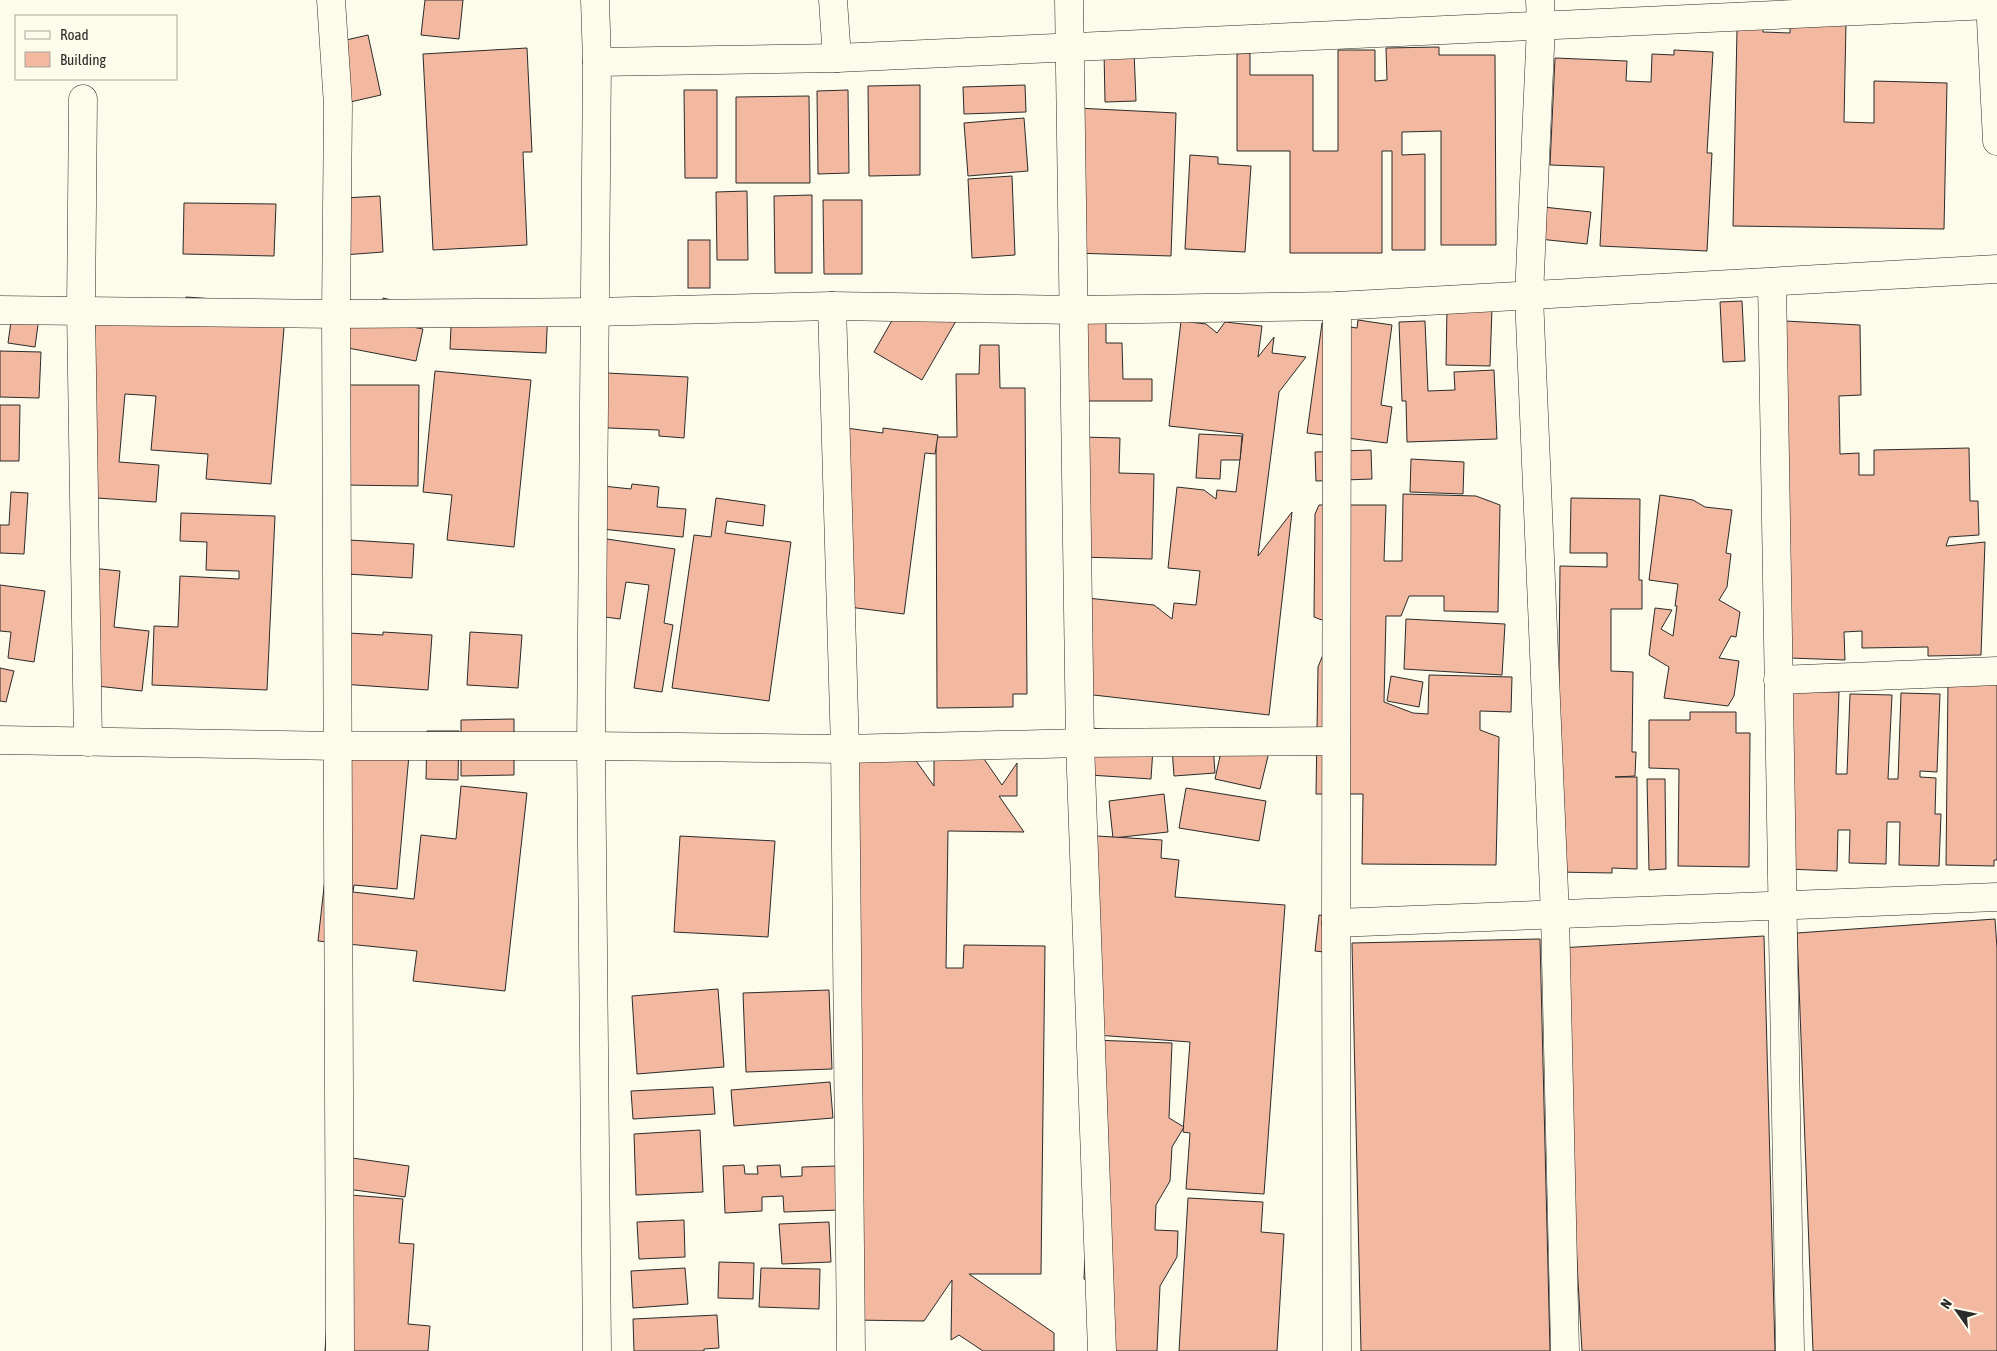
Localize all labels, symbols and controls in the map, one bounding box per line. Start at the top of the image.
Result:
legend [15,15,178,80]
text: Road [60,26,89,43]
text: Building [60,51,106,68]
north arrow [1932,1286,1982,1336]
text: N [1937,1296,1955,1312]

